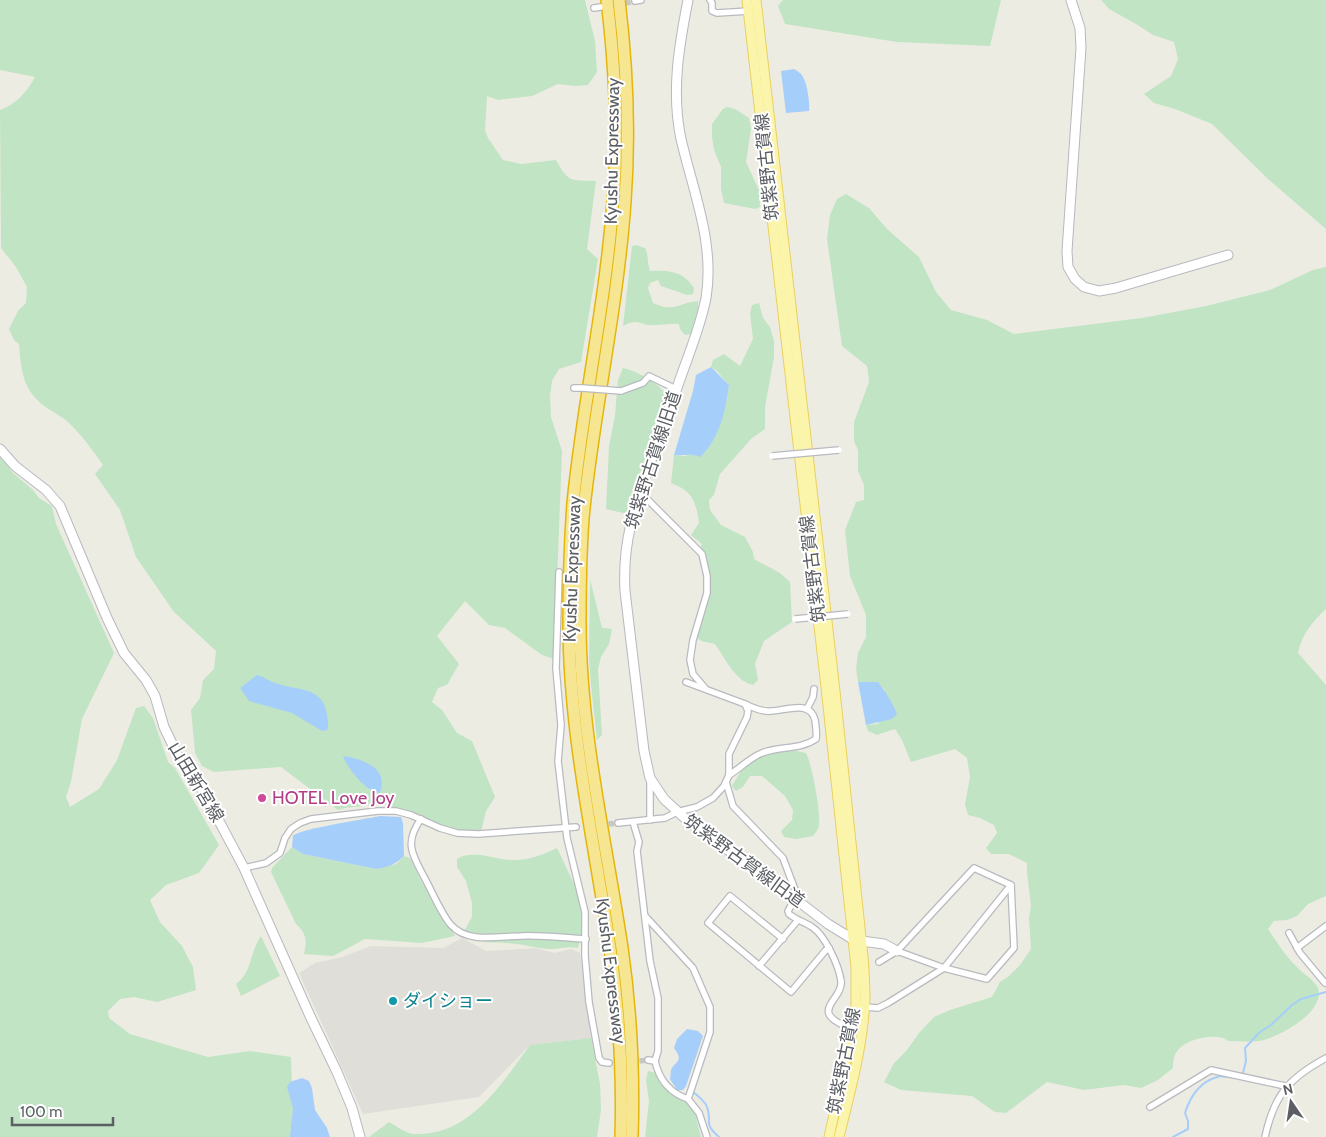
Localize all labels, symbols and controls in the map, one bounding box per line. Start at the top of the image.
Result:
street label: Kyushu Expressway [600,77,624,225]
street label: 筑紫野古賀線 [750,112,784,222]
street label: 筑紫野古賀線旧道 [620,388,686,532]
street label: Kyushu Expressway [558,495,586,643]
street label: 筑紫野古賀線 [796,514,830,624]
street label: 山田新宮線 [163,738,229,826]
place label: HOTEL Love Joy [272,787,394,809]
marker: HOTEL Love Joy [256,792,268,804]
street label: 筑紫野古賀線旧道 [679,810,809,912]
street label: Kyushu Expressway [591,897,631,1045]
place label: ダイショー [403,990,493,1012]
marker: ダイショー [387,995,399,1007]
street label: 筑紫野古賀線 [823,1006,865,1116]
north arrow [1266,1077,1316,1127]
text: N [1281,1079,1295,1099]
scale bar [12,1094,114,1126]
text: 100 m [20,1103,62,1121]

